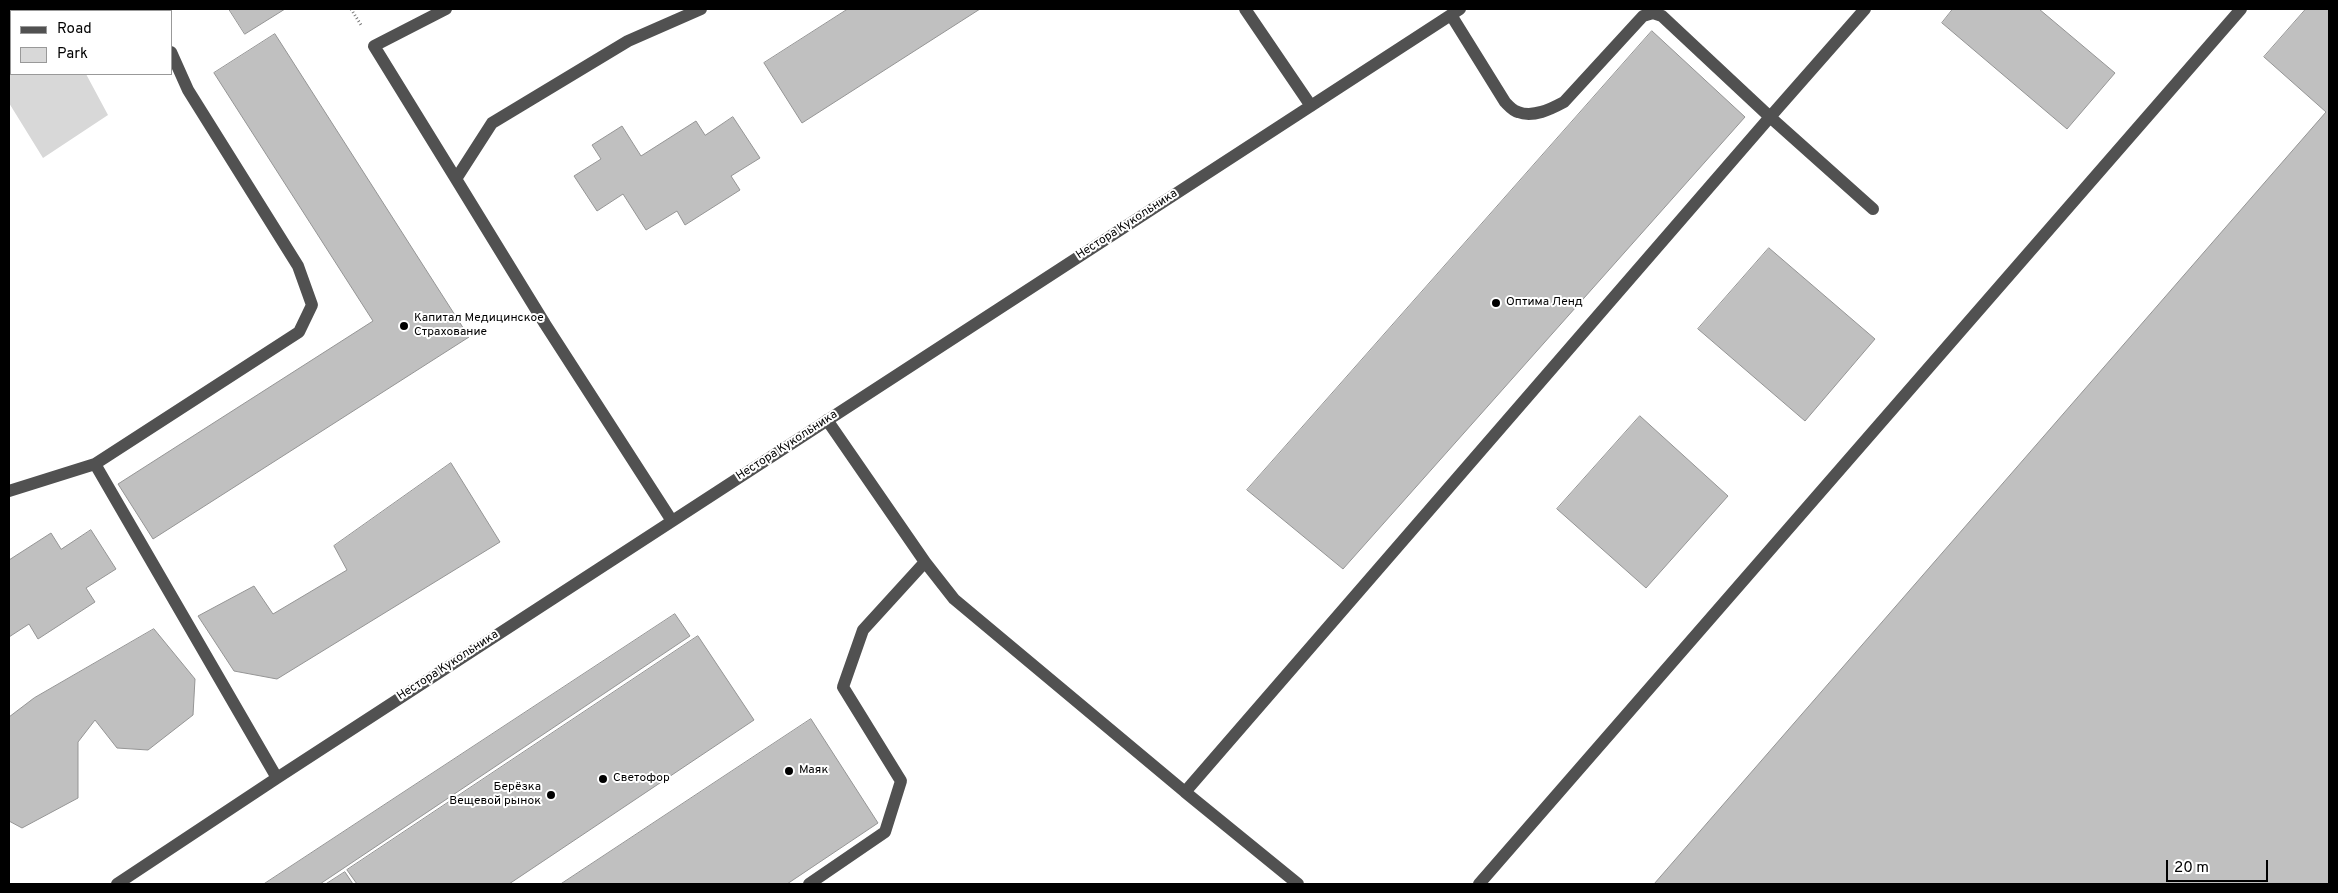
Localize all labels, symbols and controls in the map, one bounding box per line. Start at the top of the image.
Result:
legend [10,10,172,75]
text: Road [57,20,92,39]
text: Park [57,45,88,64]
street label: Нестора Кукольника [1074,187,1180,263]
place label: Оптима Ленд [1506,296,1583,310]
marker: Оптима Ленд [1490,297,1502,309]
place label: Капитал Медицинское Страхование [414,312,544,340]
marker: Капитал Медицинское Страхование [398,320,410,332]
street label: Нестора Кукольника [734,408,840,484]
street label: Нестора Кукольника [395,628,501,704]
place label: Маяк [799,764,828,778]
marker: Маяк [783,765,795,777]
place label: Светофор [613,772,670,786]
marker: Светофор [597,773,609,785]
place label: Берёзка Вещевой рынок [449,781,541,809]
marker: Берёзка Вещевой рынок [545,789,557,801]
scale bar [2168,850,2270,882]
text: 20 m [2174,859,2209,878]

